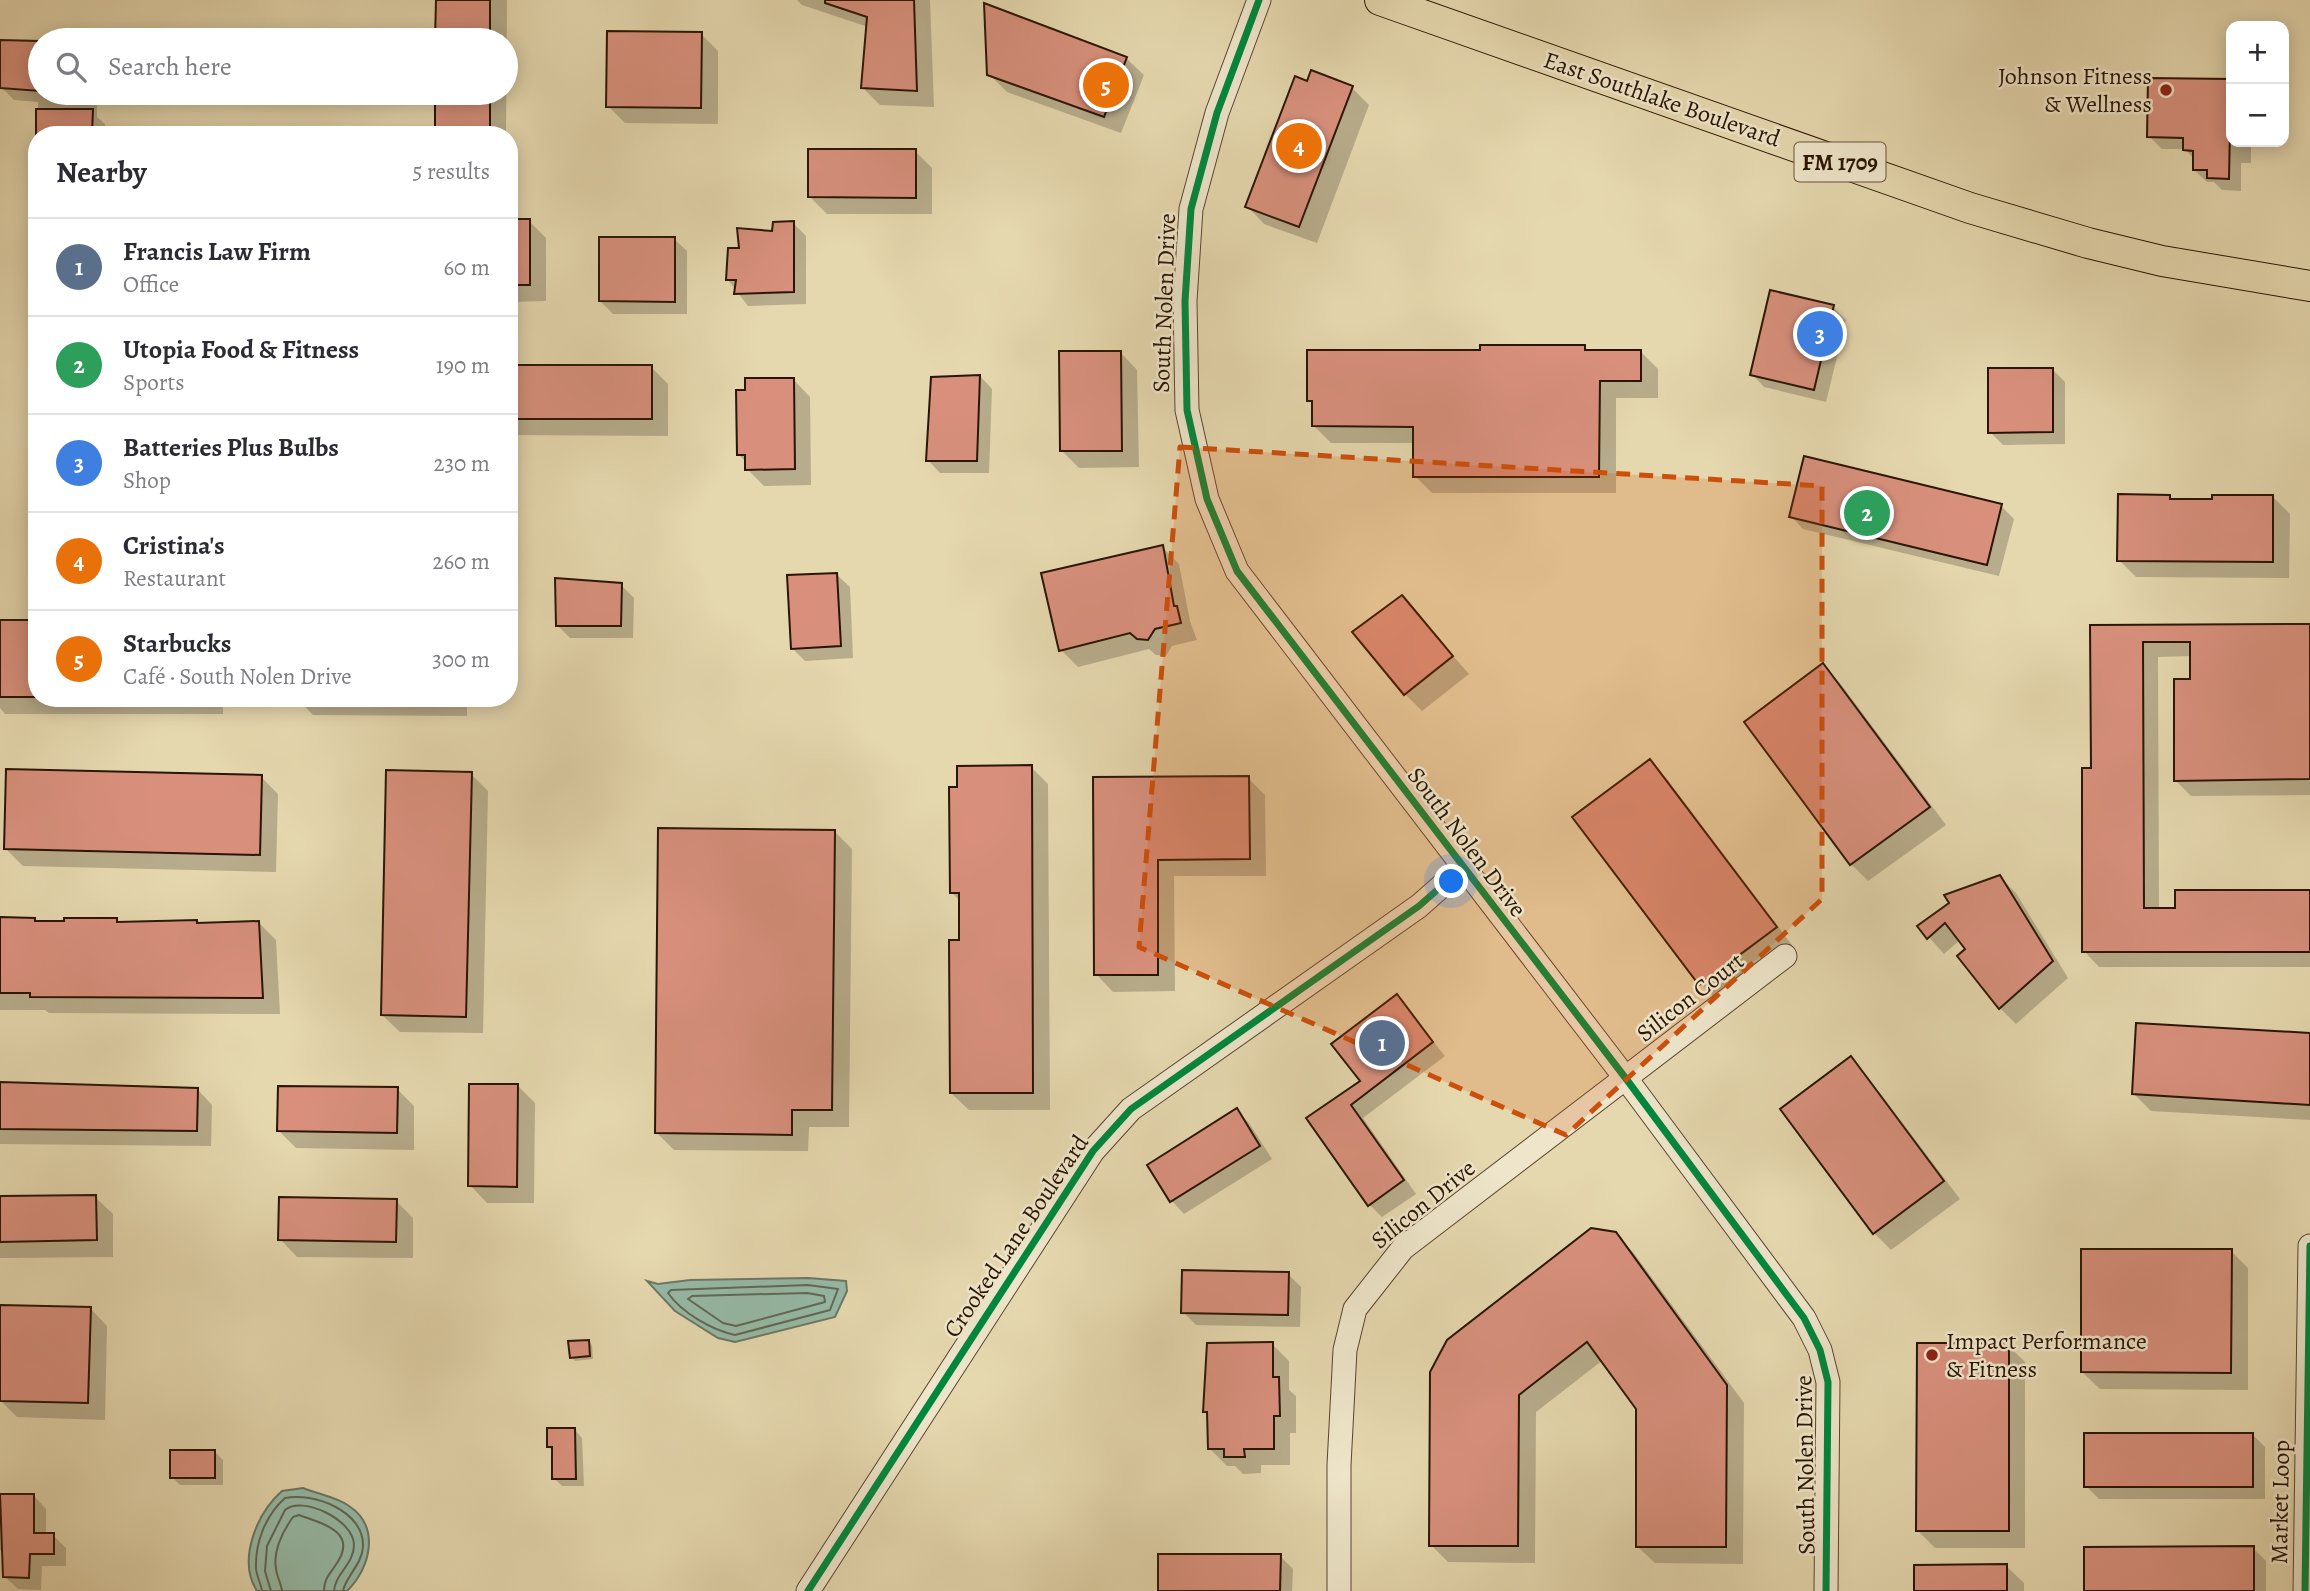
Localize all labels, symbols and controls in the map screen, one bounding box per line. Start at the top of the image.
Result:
map controls [2226,21,2289,147]
button: + [2226,21,2289,84]
search box [28,28,518,105]
street label: East Southlake Boulevard [1540,43,1785,155]
icon: search [52,48,90,86]
text: Search here [108,49,232,84]
pin: 5 [1083,59,1129,111]
place label: Johnson Fitness & Wellness [1998,60,2152,120]
marker: Johnson Fitness & Wellness [2158,82,2174,98]
button: − [2226,84,2289,147]
pin: 4 [1276,120,1322,172]
road number: FM 1709 [1794,142,1885,182]
text: Nearby [56,152,147,192]
text: 5 results [413,156,490,187]
street label: South Nolen Drive [1145,213,1183,393]
text: Francis Law Firm [123,234,311,269]
text: 1 [75,252,83,283]
text: 60 m [443,252,490,283]
text: Office [123,269,179,300]
pin: 3 [1797,308,1843,360]
text: Utopia Food & Fitness [123,332,359,367]
text: 2 [73,350,85,381]
text: 190 m [436,350,490,381]
text: Sports [123,367,184,398]
text: Batteries Plus Bulbs [123,430,339,465]
text: 3 [74,448,84,479]
text: 230 m [434,448,490,479]
text: Shop [123,465,171,496]
pin: 2 [1844,487,1890,539]
text: Cristina's [123,528,225,563]
text: 4 [74,546,84,577]
text: 260 m [432,546,490,577]
text: Restaurant [123,563,226,594]
text: Starbucks [123,626,231,661]
text: 5 [74,644,84,675]
text: 300 m [432,644,490,675]
text: Café · South Nolen Drive [123,661,352,692]
street label: South Nolen Drive [1400,761,1534,923]
your location [1434,864,1468,898]
street label: Silicon Court [1630,945,1750,1049]
pin: 1 [1359,1017,1405,1069]
street label: Crooked Lane Boulevard [936,1128,1096,1344]
street label: Silicon Drive [1364,1152,1482,1256]
place label: Impact Performance & Fitness [1946,1325,2147,1385]
marker: Impact Performance & Fitness [1924,1347,1940,1363]
street label: South Nolen Drive [1787,1375,1823,1555]
street label: Market Loop [2263,1440,2297,1564]

